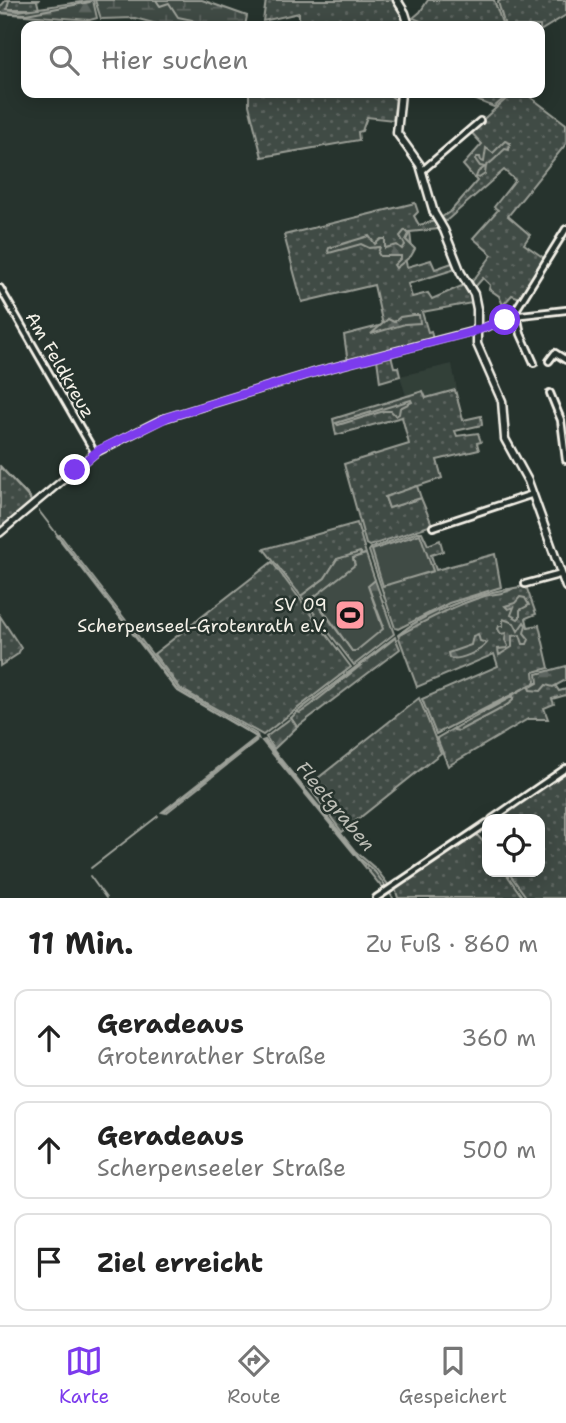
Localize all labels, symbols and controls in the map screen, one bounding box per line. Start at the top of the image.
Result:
search box [21,21,545,98]
icon: search [45,41,83,79]
text: Hier suchen [101,42,248,77]
route start [489,304,520,335]
street label: Am Feldkreuz [20,308,100,422]
route end [59,454,90,485]
place label: SV 09 Scherpenseel-Grotenrath e.V. [77,593,327,638]
sports icon: SV 09 Scherpenseel-Grotenrath e.V. [333,598,367,632]
water label: Fleetgraben [291,756,381,857]
map controls [482,814,545,877]
button: locate [482,814,545,877]
text: 11 Min. [28,923,134,964]
text: Zu Fuß · 860 m [366,929,538,959]
text: Geradeaus [97,1006,244,1041]
icon: ahead [30,1019,68,1057]
text: 360 m [461,1023,536,1053]
text: Grotenrather Straße [97,1041,326,1071]
text: Geradeaus [97,1118,244,1153]
icon: ahead [30,1131,68,1169]
text: 500 m [462,1135,536,1165]
text: Scherpenseeler Straße [97,1153,346,1183]
icon: arrive [30,1243,68,1281]
text: Ziel erreicht [97,1245,263,1280]
tab: Karte [59,1342,109,1409]
tab: Route [227,1342,281,1409]
tab: Gespeichert [399,1342,507,1409]

